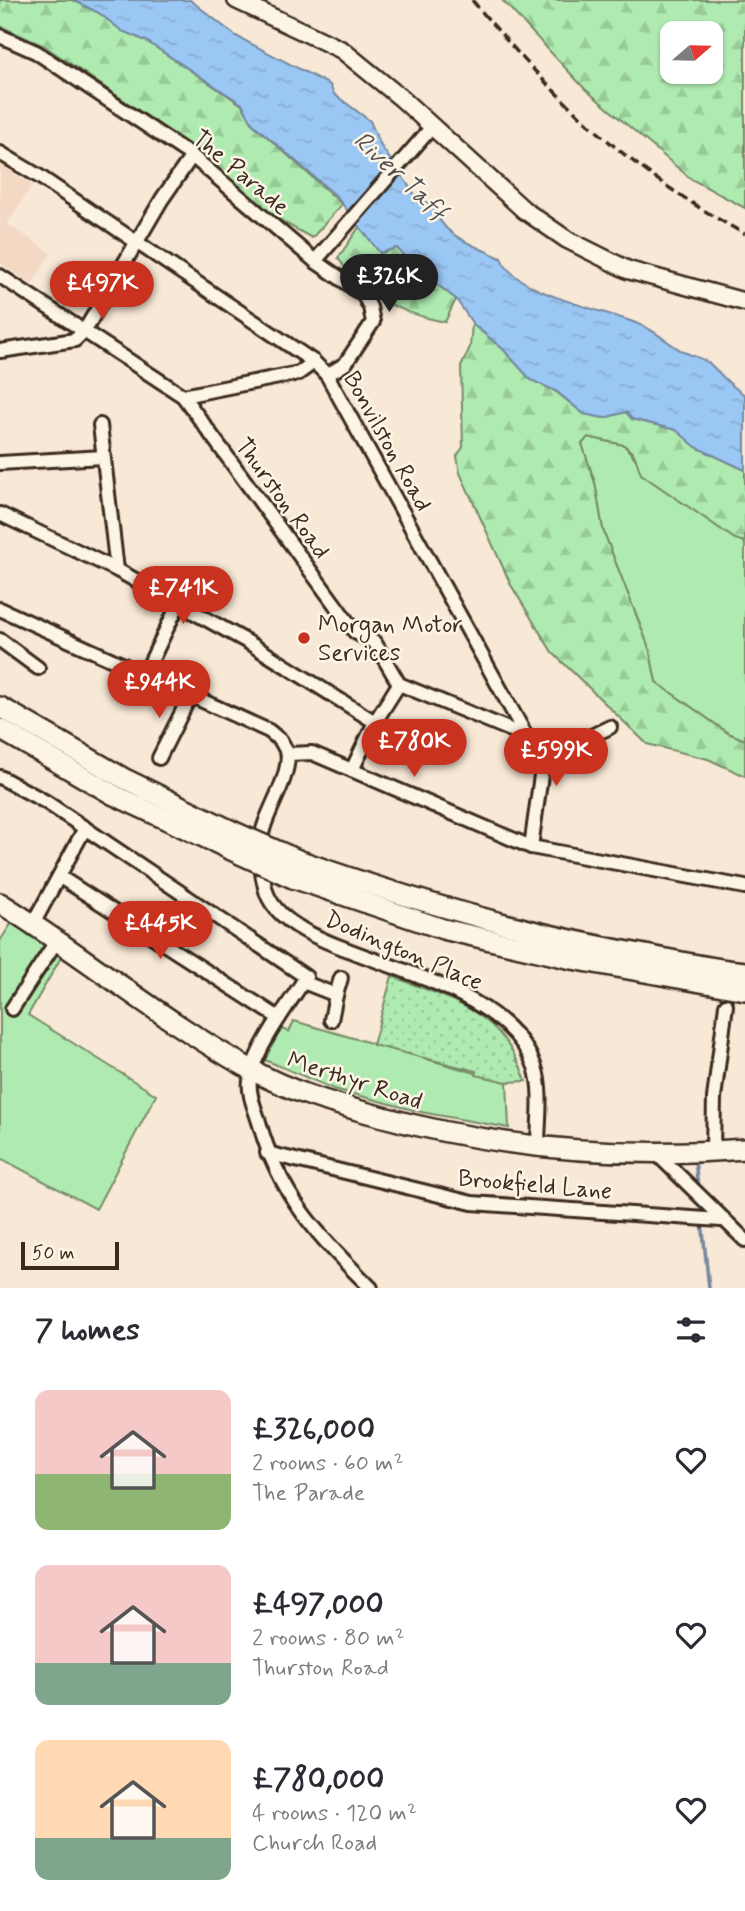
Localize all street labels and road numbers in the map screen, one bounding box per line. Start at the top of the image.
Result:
street label: The Parade [185,123,295,223]
street label: Bonvilston Road [335,366,438,517]
street label: Thurston Road [227,432,336,566]
street label: Dodington Place [320,904,487,999]
street label: Merthyr Road [283,1045,426,1118]
street label: Brookfield Lane [457,1163,613,1208]

